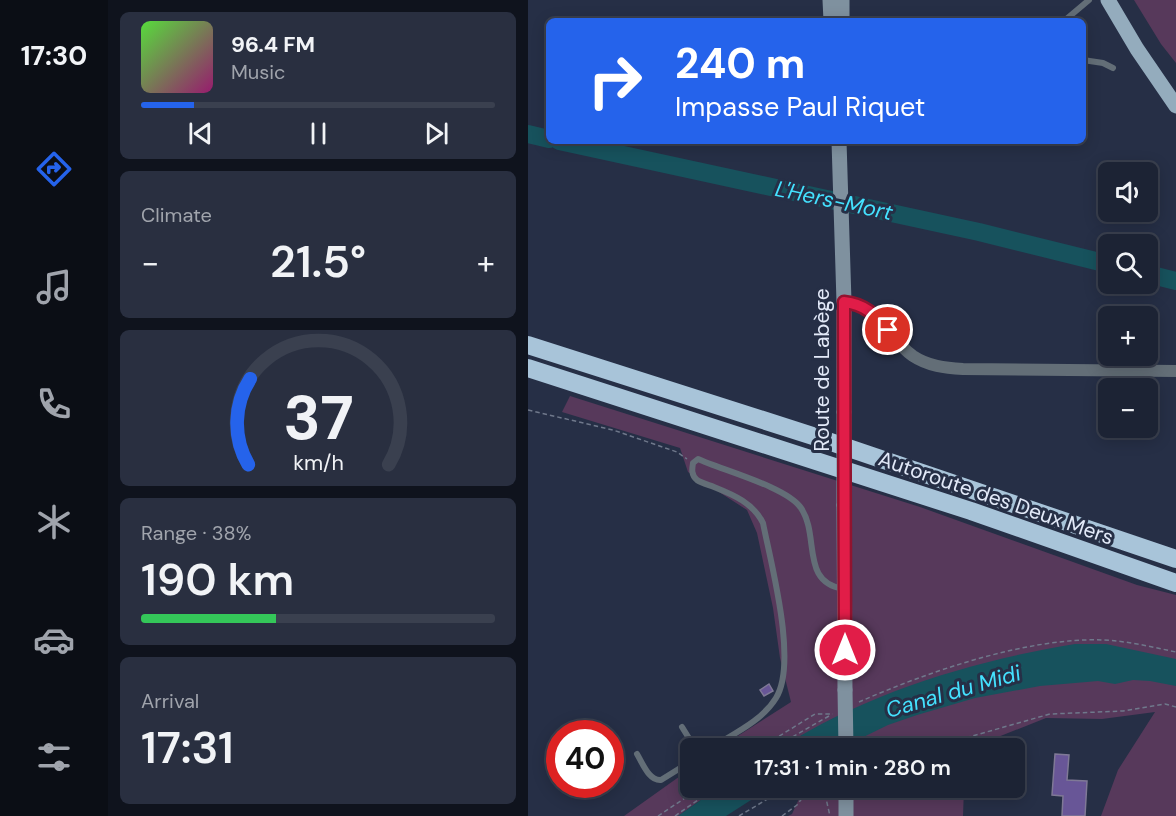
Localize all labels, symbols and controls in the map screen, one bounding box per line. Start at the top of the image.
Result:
text: 96.4 FM [231,30,315,59]
text: 240 m [675,36,805,91]
text: 17:30 [21,38,87,73]
icon: right [576,42,654,120]
text: Music [231,59,286,85]
text: Impasse Paul Riquet [675,89,925,124]
icon: previous [184,117,217,150]
icon: pause [302,117,335,150]
icon: next [420,117,453,150]
icon: directions [33,148,75,190]
map controls [1098,162,1158,438]
button: sound [1098,162,1158,222]
water label: L'Hers-Mort [772,174,896,227]
text: Climate [141,202,212,228]
text: 21.5° [270,232,366,291]
button: search [1098,234,1158,294]
text: − [141,241,159,284]
text: + [477,241,495,284]
icon: music [33,266,75,308]
street label: Route de Labège [808,288,836,452]
pin [862,304,913,355]
button: + [1098,306,1158,366]
icon: arrive [871,313,904,346]
text: 37 [283,377,353,458]
button: − [1098,378,1158,438]
icon: phone [33,383,75,425]
street label: Autoroute des Deux Mers [875,445,1117,551]
text: km/h [293,449,343,477]
icon: climate [33,501,75,543]
text: Range · 38% [141,520,251,546]
text: 190 km [141,550,294,609]
position arrow [813,618,877,682]
icon: car [33,619,75,661]
water label: Canal du Midi [882,658,1025,725]
text: Arrival [141,688,199,714]
text: 17:31 [141,718,234,777]
speed limit sign: 40 [546,720,624,798]
icon: filters [33,736,75,778]
text: 17:31 · 1 min · 280 m [754,753,951,782]

